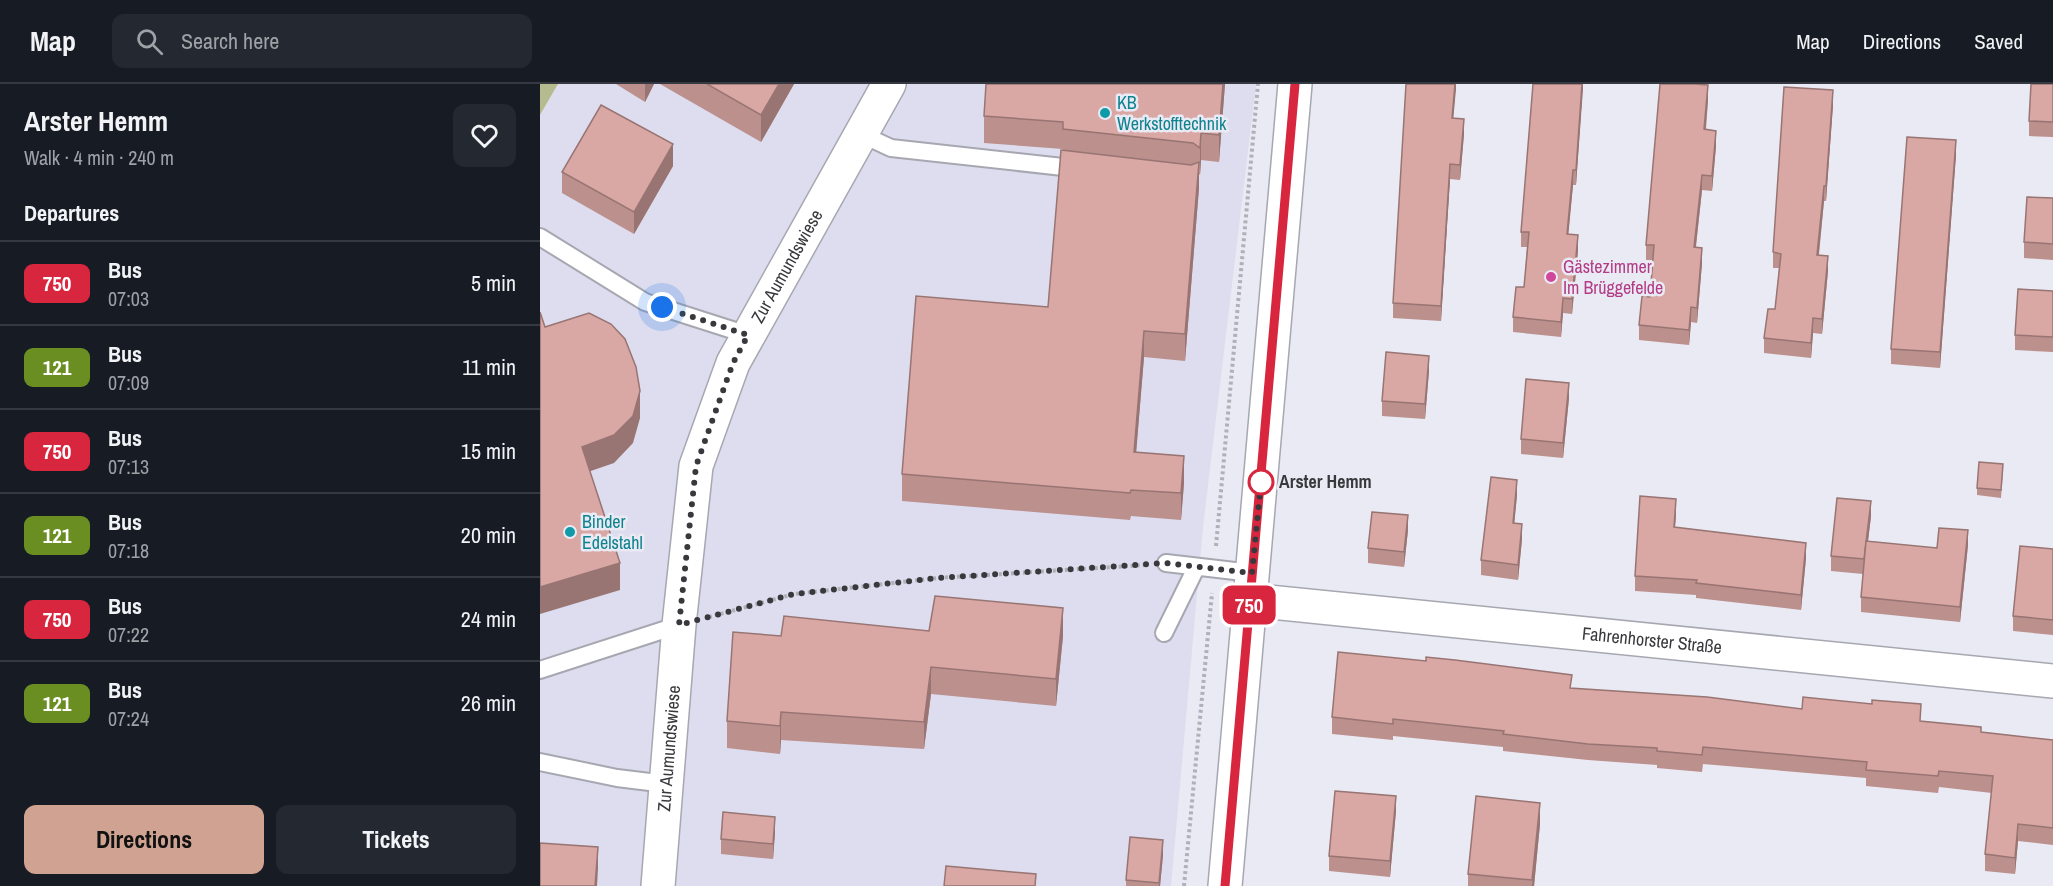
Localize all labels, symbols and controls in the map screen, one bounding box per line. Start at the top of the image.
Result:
search box [112,14,532,68]
text: Map [30,22,76,60]
icon: search [133,25,166,58]
text: Search here [181,26,279,56]
text: Map [1796,27,1830,56]
text: Directions [1863,27,1941,56]
text: Saved [1974,27,2023,56]
place label: KB Werkstofftechnik [1117,90,1227,136]
text: Arster Hemm [24,102,168,140]
button: heart [453,104,516,167]
marker: KB Werkstofftechnik [1098,106,1112,120]
text: Walk · 4 min · 240 m [24,144,174,171]
text: Departures [24,198,119,228]
street label: Zur Aumundswiese [745,205,828,327]
place label: Gästezimmer Im Brüggefelde [1563,254,1663,300]
text: Bus [108,255,142,285]
text: 5 min [471,268,516,298]
text: 750 [43,269,71,298]
marker: Gästezimmer Im Brüggefelde [1544,270,1558,284]
text: 07:03 [108,285,149,312]
your location [647,292,677,322]
text: Bus [108,339,142,369]
text: 11 min [462,352,516,382]
text: 121 [43,353,71,382]
text: 07:09 [108,369,149,396]
text: Bus [108,423,142,453]
text: 15 min [461,436,516,466]
text: 750 [43,437,71,466]
text: 07:13 [108,453,149,480]
marker: Arster Hemm [1248,469,1274,495]
place label: Arster Hemm [1279,469,1372,494]
text: Bus [108,507,142,537]
place label: Binder Edelstahl [582,509,643,555]
text: 20 min [461,520,516,550]
text: 121 [43,521,71,550]
marker: Binder Edelstahl [563,525,577,539]
text: 07:18 [108,537,149,564]
line badge: 750 [1214,586,1284,624]
text: Bus [108,591,142,621]
text: 750 [1235,591,1263,620]
text: 24 min [461,604,516,634]
text: 750 [43,605,71,634]
text: 07:22 [108,621,149,648]
street label: Fahrenhorster Straße [1581,621,1723,660]
text: Bus [108,675,142,705]
street label: Zur Aumundswiese [651,684,686,812]
text: 26 min [461,688,516,718]
text: 121 [43,689,71,718]
text: 07:24 [108,705,149,732]
button: Directions [24,805,264,874]
button: Tickets [276,805,516,874]

